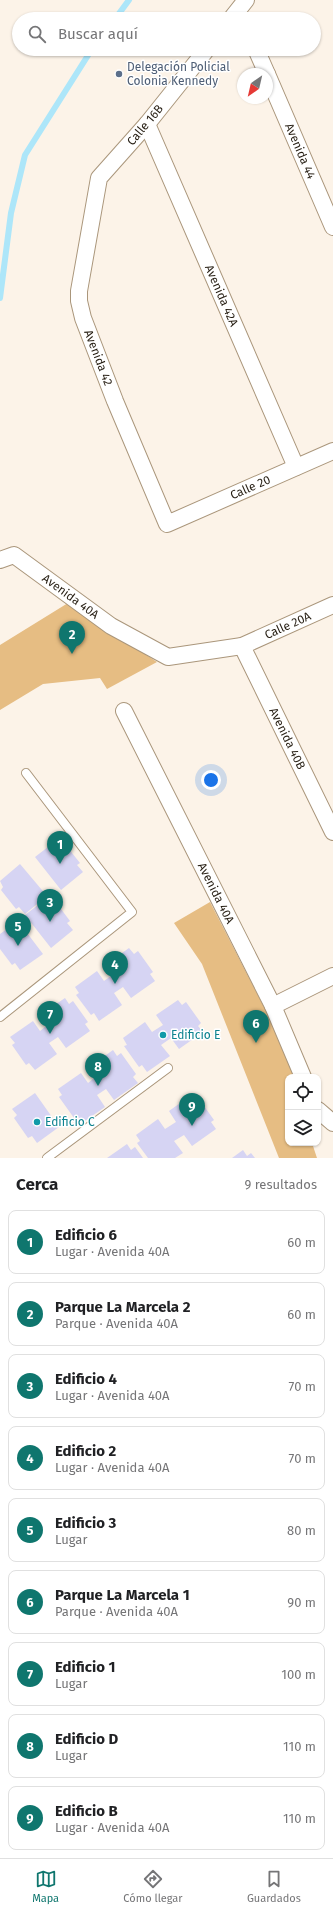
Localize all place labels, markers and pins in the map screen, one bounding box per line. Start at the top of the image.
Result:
place label: Delegación Policial Colonia Kennedy [127,60,230,88]
marker: Delegación Policial Colonia Kennedy [114,69,124,79]
pin: 2 [59,621,85,654]
pin: 1 [47,831,73,864]
pin: 3 [37,889,63,922]
pin: 5 [5,913,31,946]
pin: 4 [102,951,128,984]
pin: 7 [37,1001,63,1034]
pin: 6 [243,1010,269,1043]
place label: Edificio E [171,1028,220,1042]
marker: Edificio E [158,1030,168,1040]
pin: 8 [85,1053,111,1086]
pin: 9 [179,1093,205,1126]
place label: Edificio C [45,1115,95,1129]
marker: Edificio C [32,1117,42,1127]

